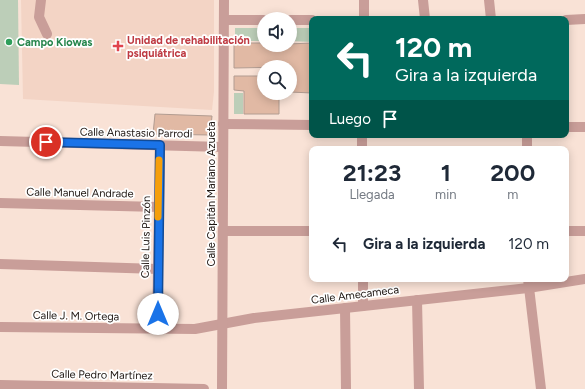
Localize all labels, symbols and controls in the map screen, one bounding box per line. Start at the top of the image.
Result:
map controls [257,12,297,100]
button: sound [257,12,297,52]
text: 120 m [395,30,472,64]
icon: left [329,32,381,84]
place label: Unidad de rehabilitación psiquiátrica [127,34,250,60]
place label: Campo Kiowas [17,36,92,49]
marker: Campo Kiowas [4,37,14,47]
marker: Unidad de rehabilitación psiquiátrica [112,40,124,52]
button: search [257,60,297,100]
text: Gira a la izquierda [395,64,537,86]
icon: arrive [379,108,401,130]
text: Luego [329,110,371,128]
street label: Calle Capitán Mariano Azueta [205,121,218,267]
pin [29,125,63,159]
street label: Calle Anastasio Parrodi [80,126,192,140]
icon: arrive [35,131,57,153]
text: 21:23 [343,158,401,187]
text: 1 [441,158,451,187]
text: 200 [490,158,535,187]
street label: Calle Manuel Andrade [26,186,134,200]
text: Llegada [349,187,395,202]
text: min [435,187,456,202]
text: m [507,187,518,202]
street label: Calle Luis Pinzón [139,196,153,278]
icon: left [329,233,351,255]
text: Gira a la izquierda [363,235,485,253]
text: 120 m [508,235,549,253]
street label: Calle Amecameca [310,283,400,307]
position arrow [137,293,179,335]
street label: Calle J. M. Ortega [33,309,119,323]
street label: Calle Pedro Martínez [51,368,153,382]

